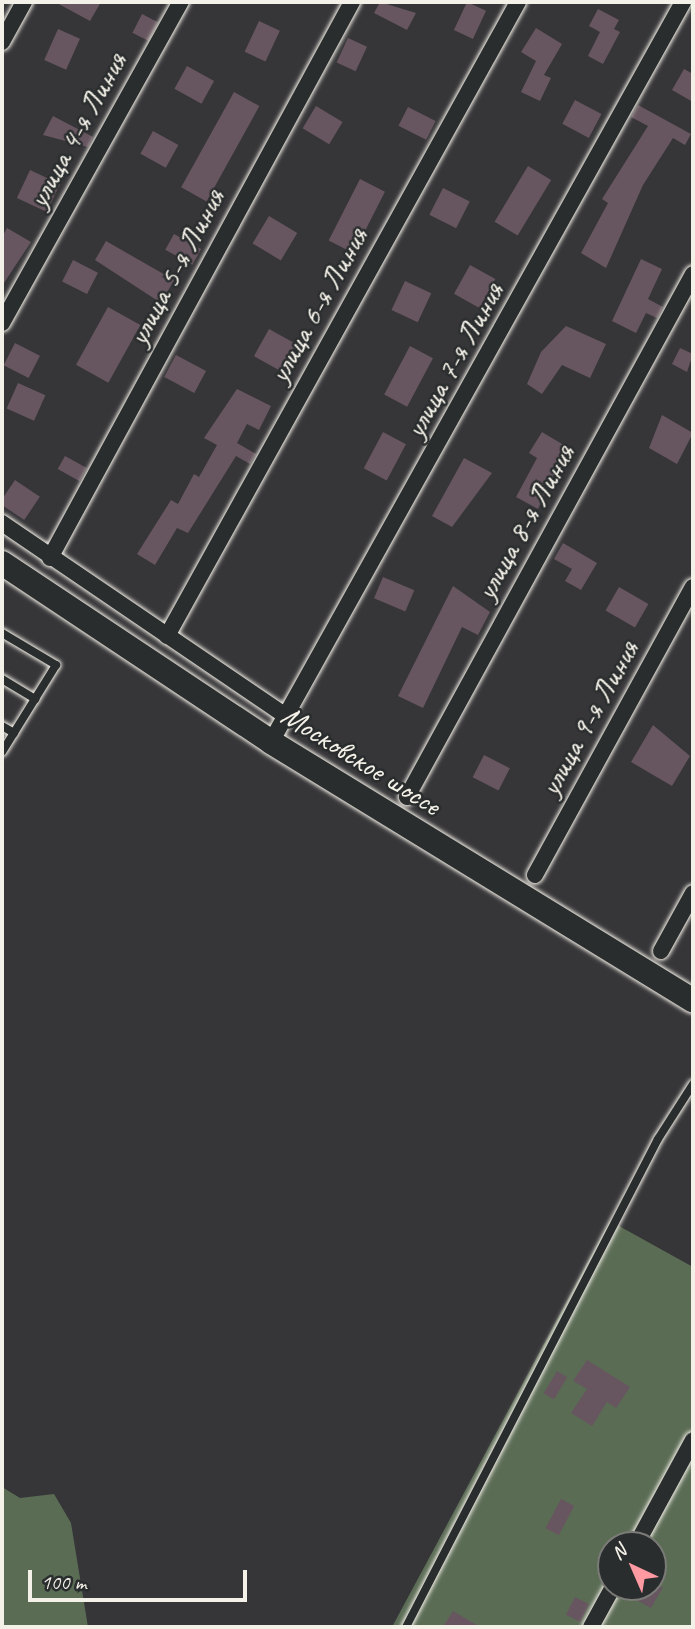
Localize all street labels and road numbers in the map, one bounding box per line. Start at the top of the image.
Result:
street label: улица 4-я Линия [20,46,134,214]
street label: улица 5-я Линия [120,183,232,351]
street label: улица 6-я Линия [261,221,375,389]
street label: улица 7-я Линия [397,276,511,444]
street label: улица 8-я Линия [468,438,582,606]
street label: улица 9-я Линия [532,634,646,802]
street label: Московское шоссе [274,696,448,824]

